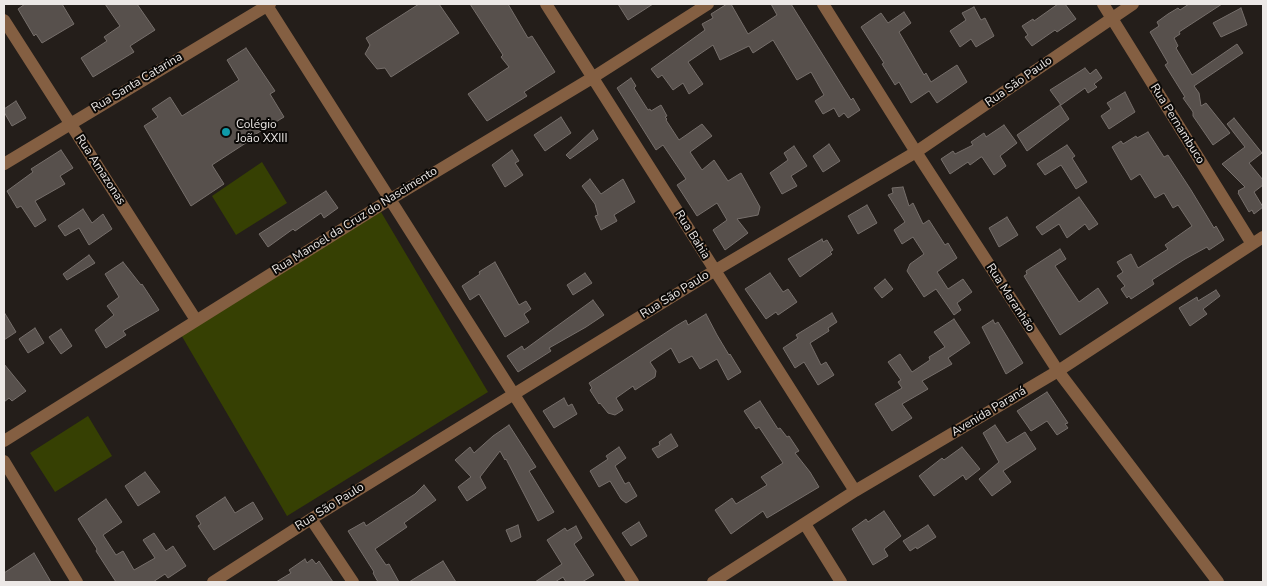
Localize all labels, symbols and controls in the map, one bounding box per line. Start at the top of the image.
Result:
street label: Rua Santa Catarina [89,50,185,116]
street label: Rua São Paulo [983,54,1055,110]
street label: Rua Pernambuco [1147,81,1207,167]
place label: Colégio João XXIII [236,118,287,146]
marker: Colégio João XXIII [220,126,232,138]
street label: Rua Amazonas [72,132,128,208]
street label: Rua Manoel da Cruz do Nascimento [270,164,440,278]
street label: Rua Bahia [671,208,713,262]
street label: Rua Maranhão [983,261,1037,335]
street label: Rua São Paulo [638,268,712,322]
street label: Avenida Paraná [949,384,1029,440]
street label: Rua São Paulo [293,480,367,534]

